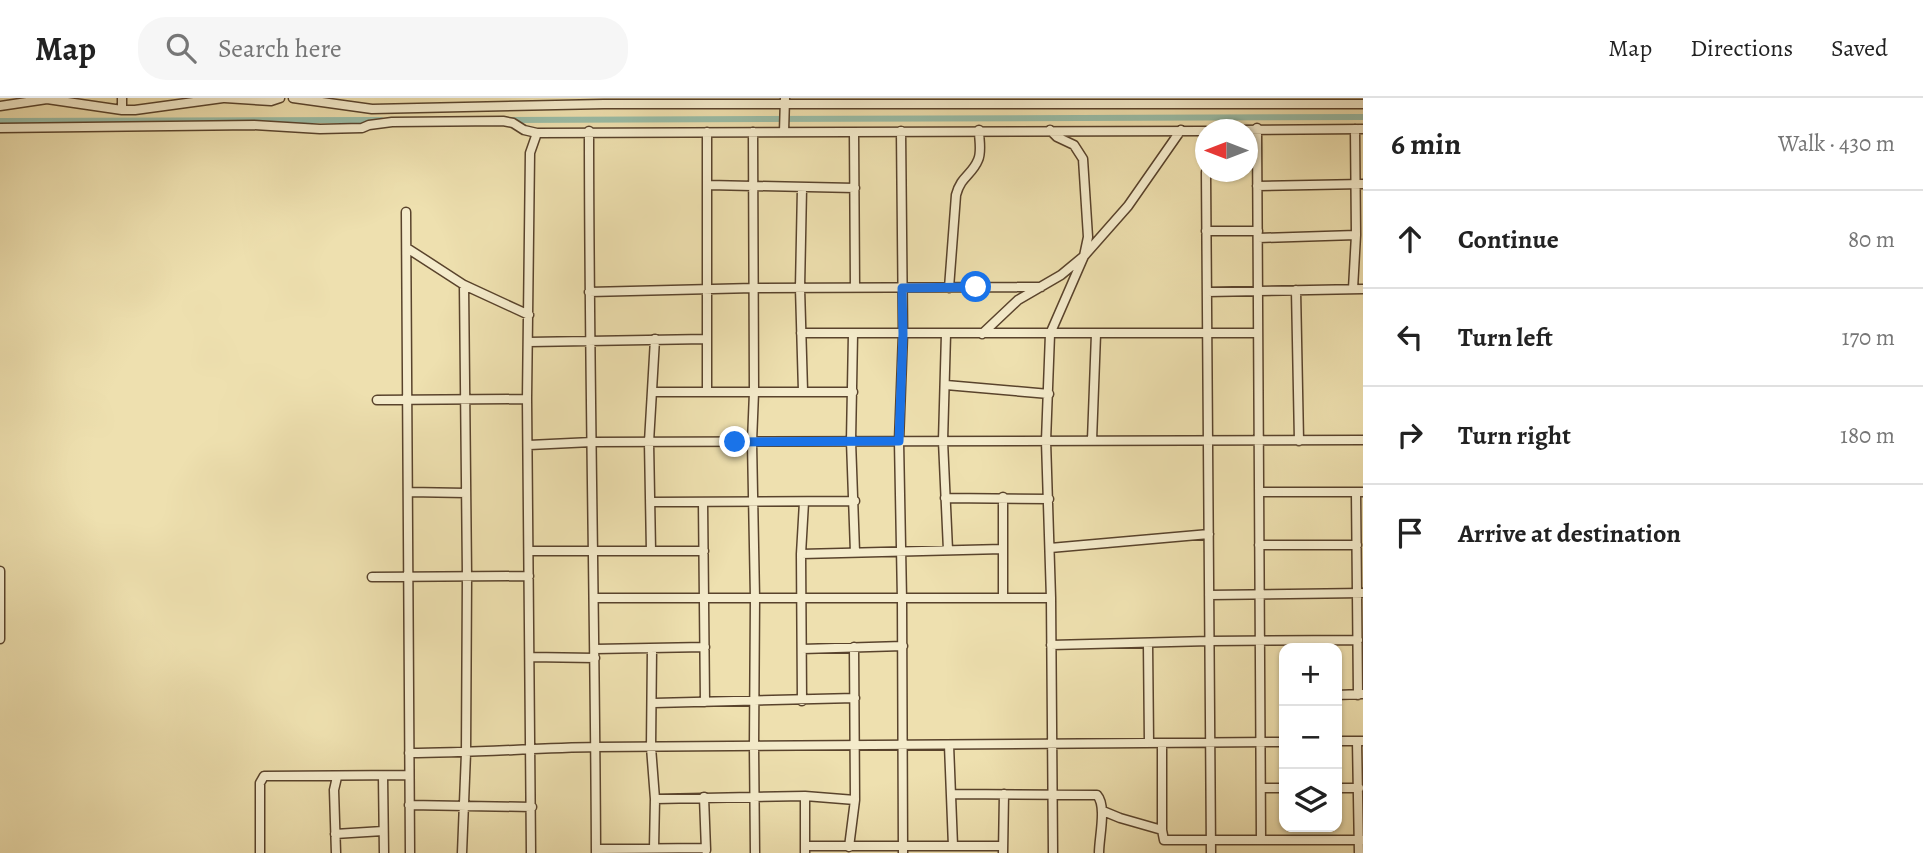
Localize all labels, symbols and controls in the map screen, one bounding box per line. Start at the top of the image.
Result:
search box [138,17,628,80]
text: Map [35,26,96,71]
icon: search [162,29,200,67]
text: Search here [218,31,342,66]
text: Map [1608,32,1652,64]
text: Directions [1690,32,1793,64]
text: Saved [1831,32,1888,64]
north arrow [1195,119,1258,182]
text: 6 min [1391,124,1461,164]
text: Walk · 430 m [1778,128,1895,159]
icon: ahead [1391,220,1429,258]
text: Continue [1458,222,1559,257]
text: 80 m [1848,224,1895,255]
route start [960,271,991,302]
icon: left [1391,318,1429,356]
text: Turn left [1458,320,1553,355]
text: 170 m [1842,322,1895,353]
icon: right [1391,416,1429,454]
text: Turn right [1458,418,1571,453]
text: 180 m [1840,420,1895,451]
route end [719,426,750,457]
icon: arrive [1391,514,1429,552]
text: Arrive at destination [1458,516,1681,551]
map controls [1279,643,1342,832]
button: + [1279,643,1342,706]
button: − [1279,706,1342,769]
button: layers [1279,769,1342,832]

